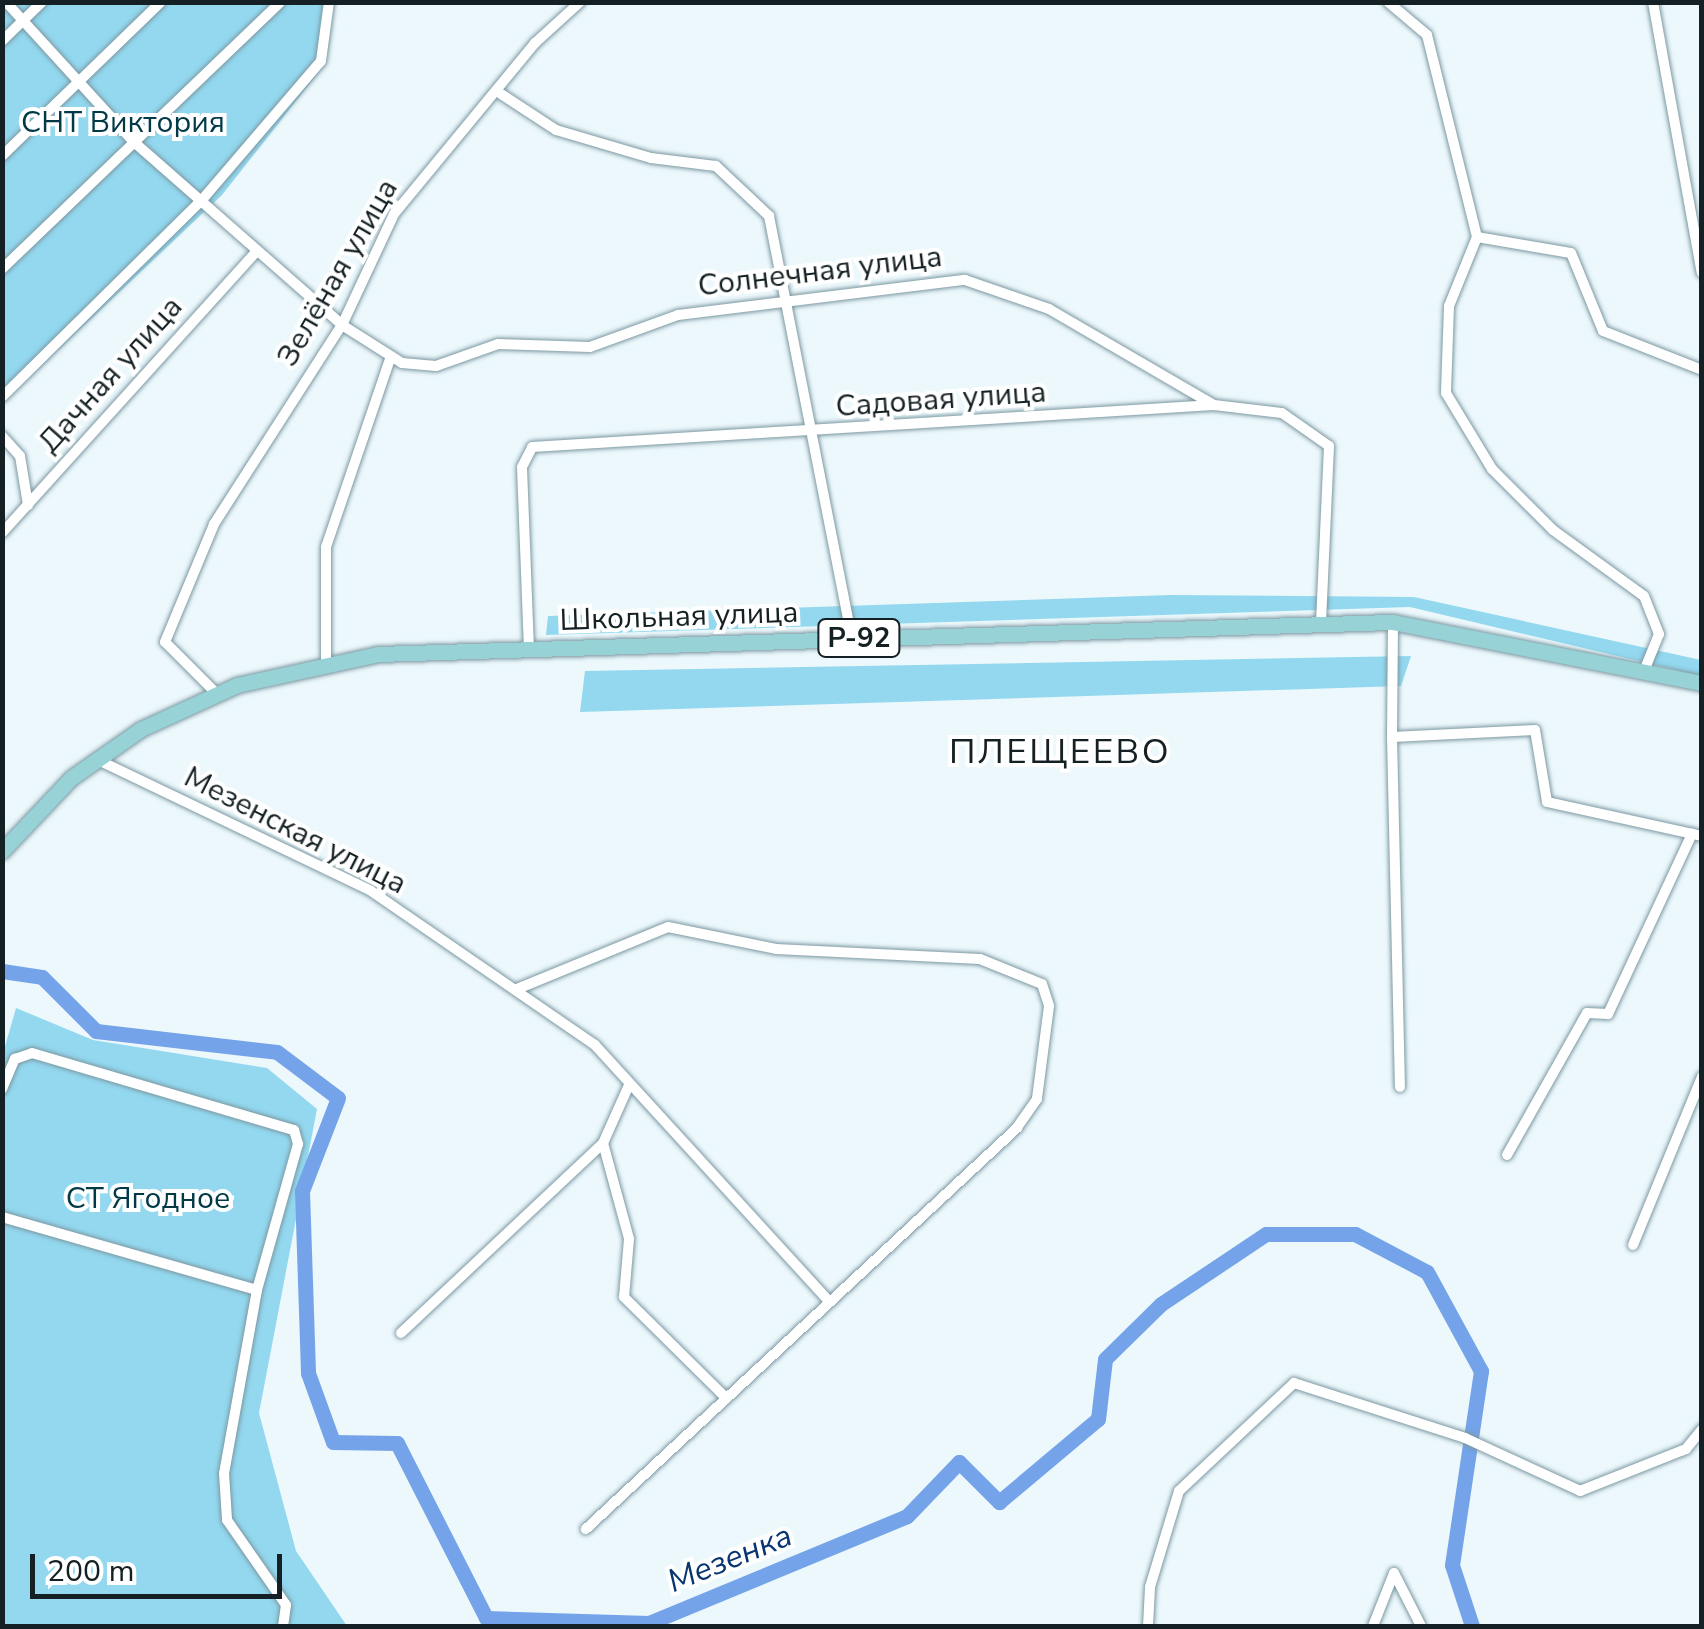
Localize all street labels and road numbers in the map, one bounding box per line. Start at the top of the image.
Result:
street label: Зелёная улица [270,173,406,373]
street label: Солнечная улица [696,239,944,305]
street label: Дачная улица [32,290,190,460]
street label: Садовая улица [835,375,1047,425]
street label: Школьная улица [559,595,799,639]
road number: Р-92 [816,615,902,661]
street label: Мезенская улица [178,759,412,903]

